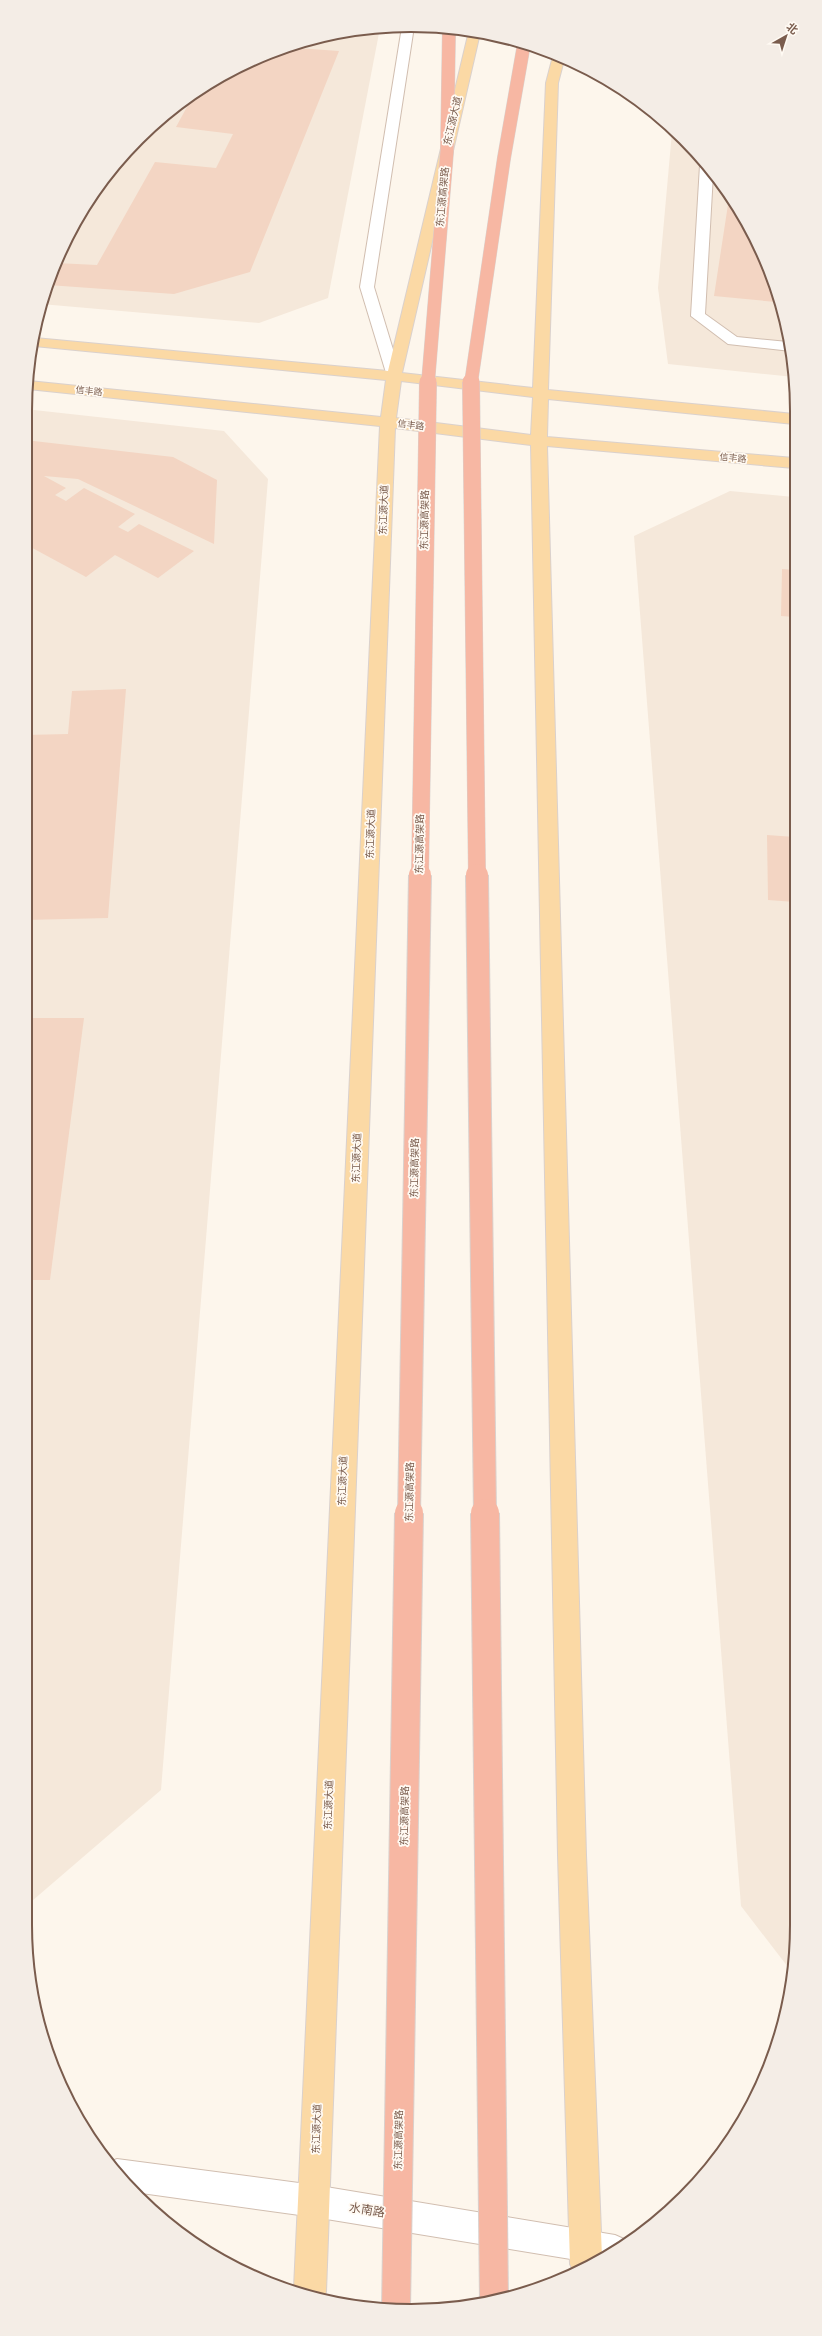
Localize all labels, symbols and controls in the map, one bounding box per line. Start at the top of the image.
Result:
north arrow [766,16,806,56]
text: 北 [784,20,800,37]
street label: 东江源大道 [442,95,464,147]
street label: 东江源高架路 [434,167,452,227]
street label: 信丰路 [75,385,103,397]
street label: 信丰路 [397,418,425,432]
street label: 信丰路 [719,452,747,464]
street label: 东江源大道 [377,485,391,535]
street label: 东江源高架路 [418,490,432,550]
street label: 东江源大道 [364,809,378,859]
street label: 东江源高架路 [413,814,427,874]
street label: 东江源大道 [350,1133,364,1183]
street label: 东江源高架路 [408,1138,422,1198]
street label: 东江源大道 [336,1456,350,1506]
street label: 东江源高架路 [403,1462,417,1522]
street label: 东江源大道 [322,1780,336,1830]
street label: 东江源高架路 [398,1786,412,1846]
street label: 东江源大道 [310,2104,324,2154]
street label: 东江源高架路 [392,2110,406,2170]
street label: 水南路 [348,2200,386,2220]

